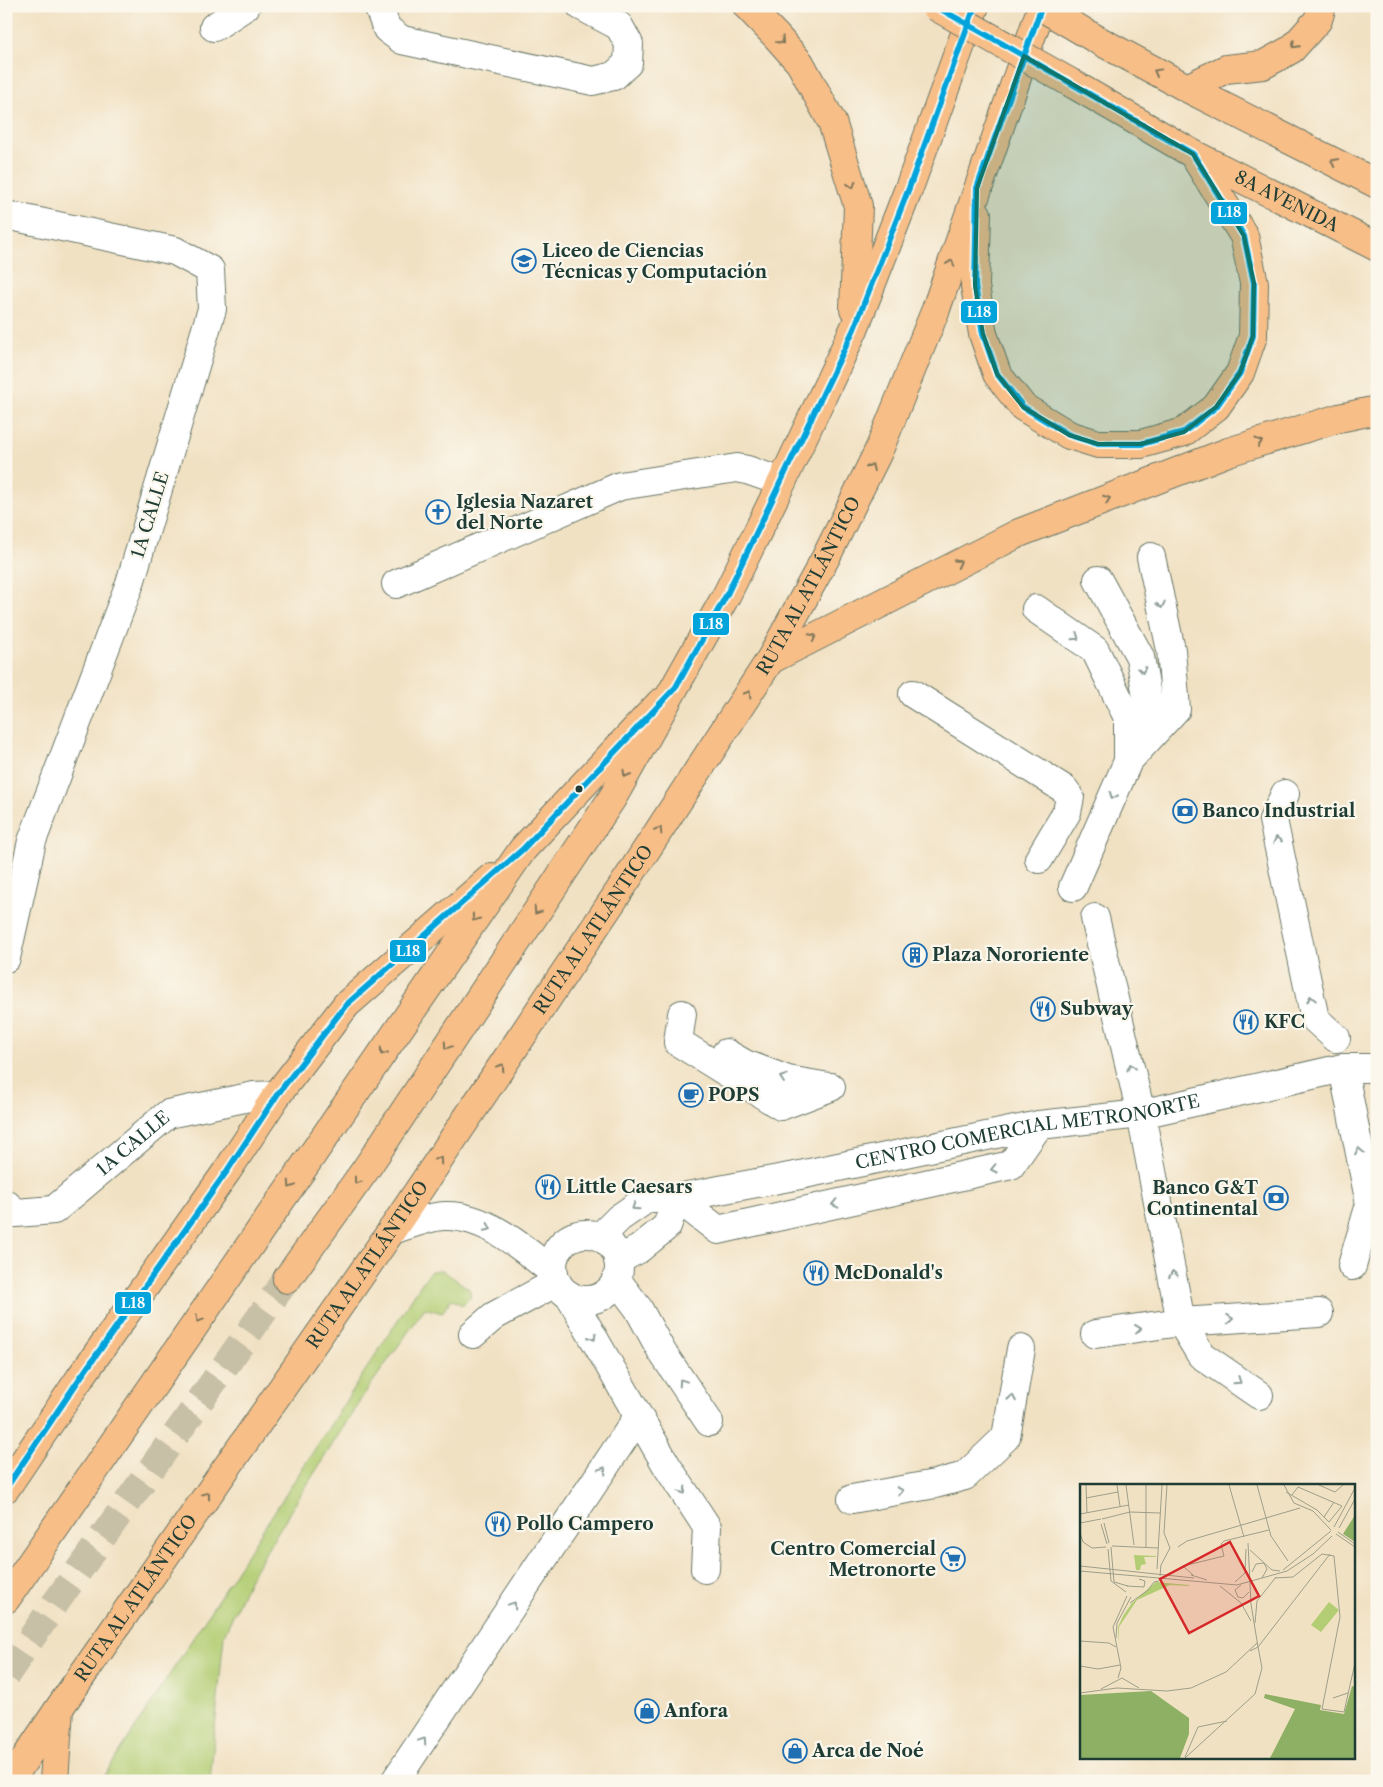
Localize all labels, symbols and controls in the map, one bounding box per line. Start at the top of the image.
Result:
one-way arrow [775,35,784,44]
one-way arrow [1292,39,1301,48]
one-way arrow [1154,68,1163,78]
one-way arrow [1330,158,1339,168]
street label: 8A AVENIDA [1231,166,1343,237]
one-way arrow [846,181,856,189]
line badge: L18 [1210,201,1248,225]
text: L18 [1217,203,1241,221]
place label: Liceo de Ciencias Técnicas y Computación [542,240,768,283]
school or university icon: Liceo de Ciencias Técnicas y Computación [511,248,537,274]
one-way arrow [946,259,956,268]
line badge: L18 [960,300,998,324]
text: L18 [967,303,991,321]
one-way arrow [1255,438,1263,448]
one-way arrow [865,463,875,472]
street label: 1A CALLE [126,469,174,561]
place label: Iglesia Nazaret del Norte [456,491,594,534]
street label: RUTA AL ATLÁNTICO [752,493,865,679]
one-way arrow [1102,495,1111,505]
church icon: Iglesia Nazaret del Norte [425,499,451,525]
one-way arrow [953,559,962,570]
one-way arrow [1155,600,1166,609]
line badge: L18 [692,612,730,636]
text: L18 [699,615,723,633]
one-way arrow [1070,631,1080,640]
one-way arrow [808,633,817,643]
one-way arrow [1137,666,1147,675]
one-way arrow [742,690,751,700]
one-way arrow [622,769,632,778]
unlabelled marker [574,784,584,794]
one-way arrow [1108,791,1119,800]
bank icon: Banco Industrial [1172,798,1198,824]
place label: Banco Industrial [1202,800,1355,822]
one-way arrow [653,826,662,836]
one-way arrow [1272,835,1283,844]
street label: RUTA AL ATLÁNTICO [529,841,658,1018]
one-way arrow [534,905,543,914]
one-way arrow [472,912,481,922]
line badge: L18 [389,939,427,963]
text: L18 [396,942,420,960]
building icon: Plaza Nororiente [902,942,928,968]
place label: Plaza Nororiente [932,944,1089,966]
one-way arrow [1306,994,1317,1003]
restaurant icon: Subway [1030,996,1056,1022]
place label: Subway [1060,998,1134,1020]
restaurant icon: KFC [1233,1009,1259,1035]
place label: KFC [1264,1011,1305,1033]
one-way arrow [444,1041,454,1050]
one-way arrow [380,1046,389,1056]
one-way arrow [1126,1062,1136,1071]
one-way arrow [495,1063,504,1073]
one-way arrow [779,1073,788,1083]
cafe icon: POPS [678,1082,704,1108]
place label: POPS [708,1084,760,1106]
street label: CENTRO COMERCIAL METRONORTE [853,1090,1202,1174]
street label: 1A CALLE [92,1106,174,1180]
one-way arrow [1354,1146,1365,1155]
one-way arrow [433,1156,442,1166]
one-way arrow [990,1163,999,1174]
restaurant icon: Little Caesars [535,1174,561,1200]
one-way arrow [354,1175,363,1185]
place label: Little Caesars [566,1176,693,1198]
street label: RUTA AL ATLÁNTICO [302,1177,433,1353]
place label: Banco G&T Continental [1147,1177,1258,1220]
one-way arrow [288,1180,297,1189]
bank icon: Banco G&T Continental [1263,1185,1289,1211]
one-way arrow [831,1198,840,1209]
one-way arrow [631,1201,640,1211]
one-way arrow [483,1221,492,1232]
restaurant icon: McDonald's [803,1260,829,1286]
place label: McDonald's [834,1262,943,1284]
one-way arrow [1168,1270,1178,1279]
line badge: L18 [114,1291,152,1315]
text: L18 [121,1294,145,1312]
one-way arrow [196,1314,205,1323]
one-way arrow [1226,1314,1234,1325]
one-way arrow [1134,1324,1142,1335]
one-way arrow [587,1332,597,1341]
one-way arrow [1232,1375,1242,1384]
one-way arrow [679,1378,688,1388]
one-way arrow [1007,1394,1017,1402]
one-way arrow [597,1466,606,1476]
inset map [1080,1484,1356,1760]
one-way arrow [677,1486,687,1495]
one-way arrow [896,1486,904,1496]
one-way arrow [201,1491,210,1501]
street label: RUTA AL ATLÁNTICO [70,1510,202,1686]
restaurant icon: Pollo Campero [485,1511,511,1537]
place label: Pollo Campero [516,1513,654,1535]
place label: Centro Comercial Metronorte [770,1538,936,1581]
supermarket icon: Centro Comercial Metronorte [940,1546,966,1572]
one-way arrow [507,1602,516,1611]
shop icon: Anfora [634,1698,660,1724]
place label: Anfora [663,1700,729,1722]
one-way arrow [417,1737,426,1747]
shop icon: Arca de Noé [782,1738,808,1764]
place label: Arca de Noé [811,1740,924,1762]

